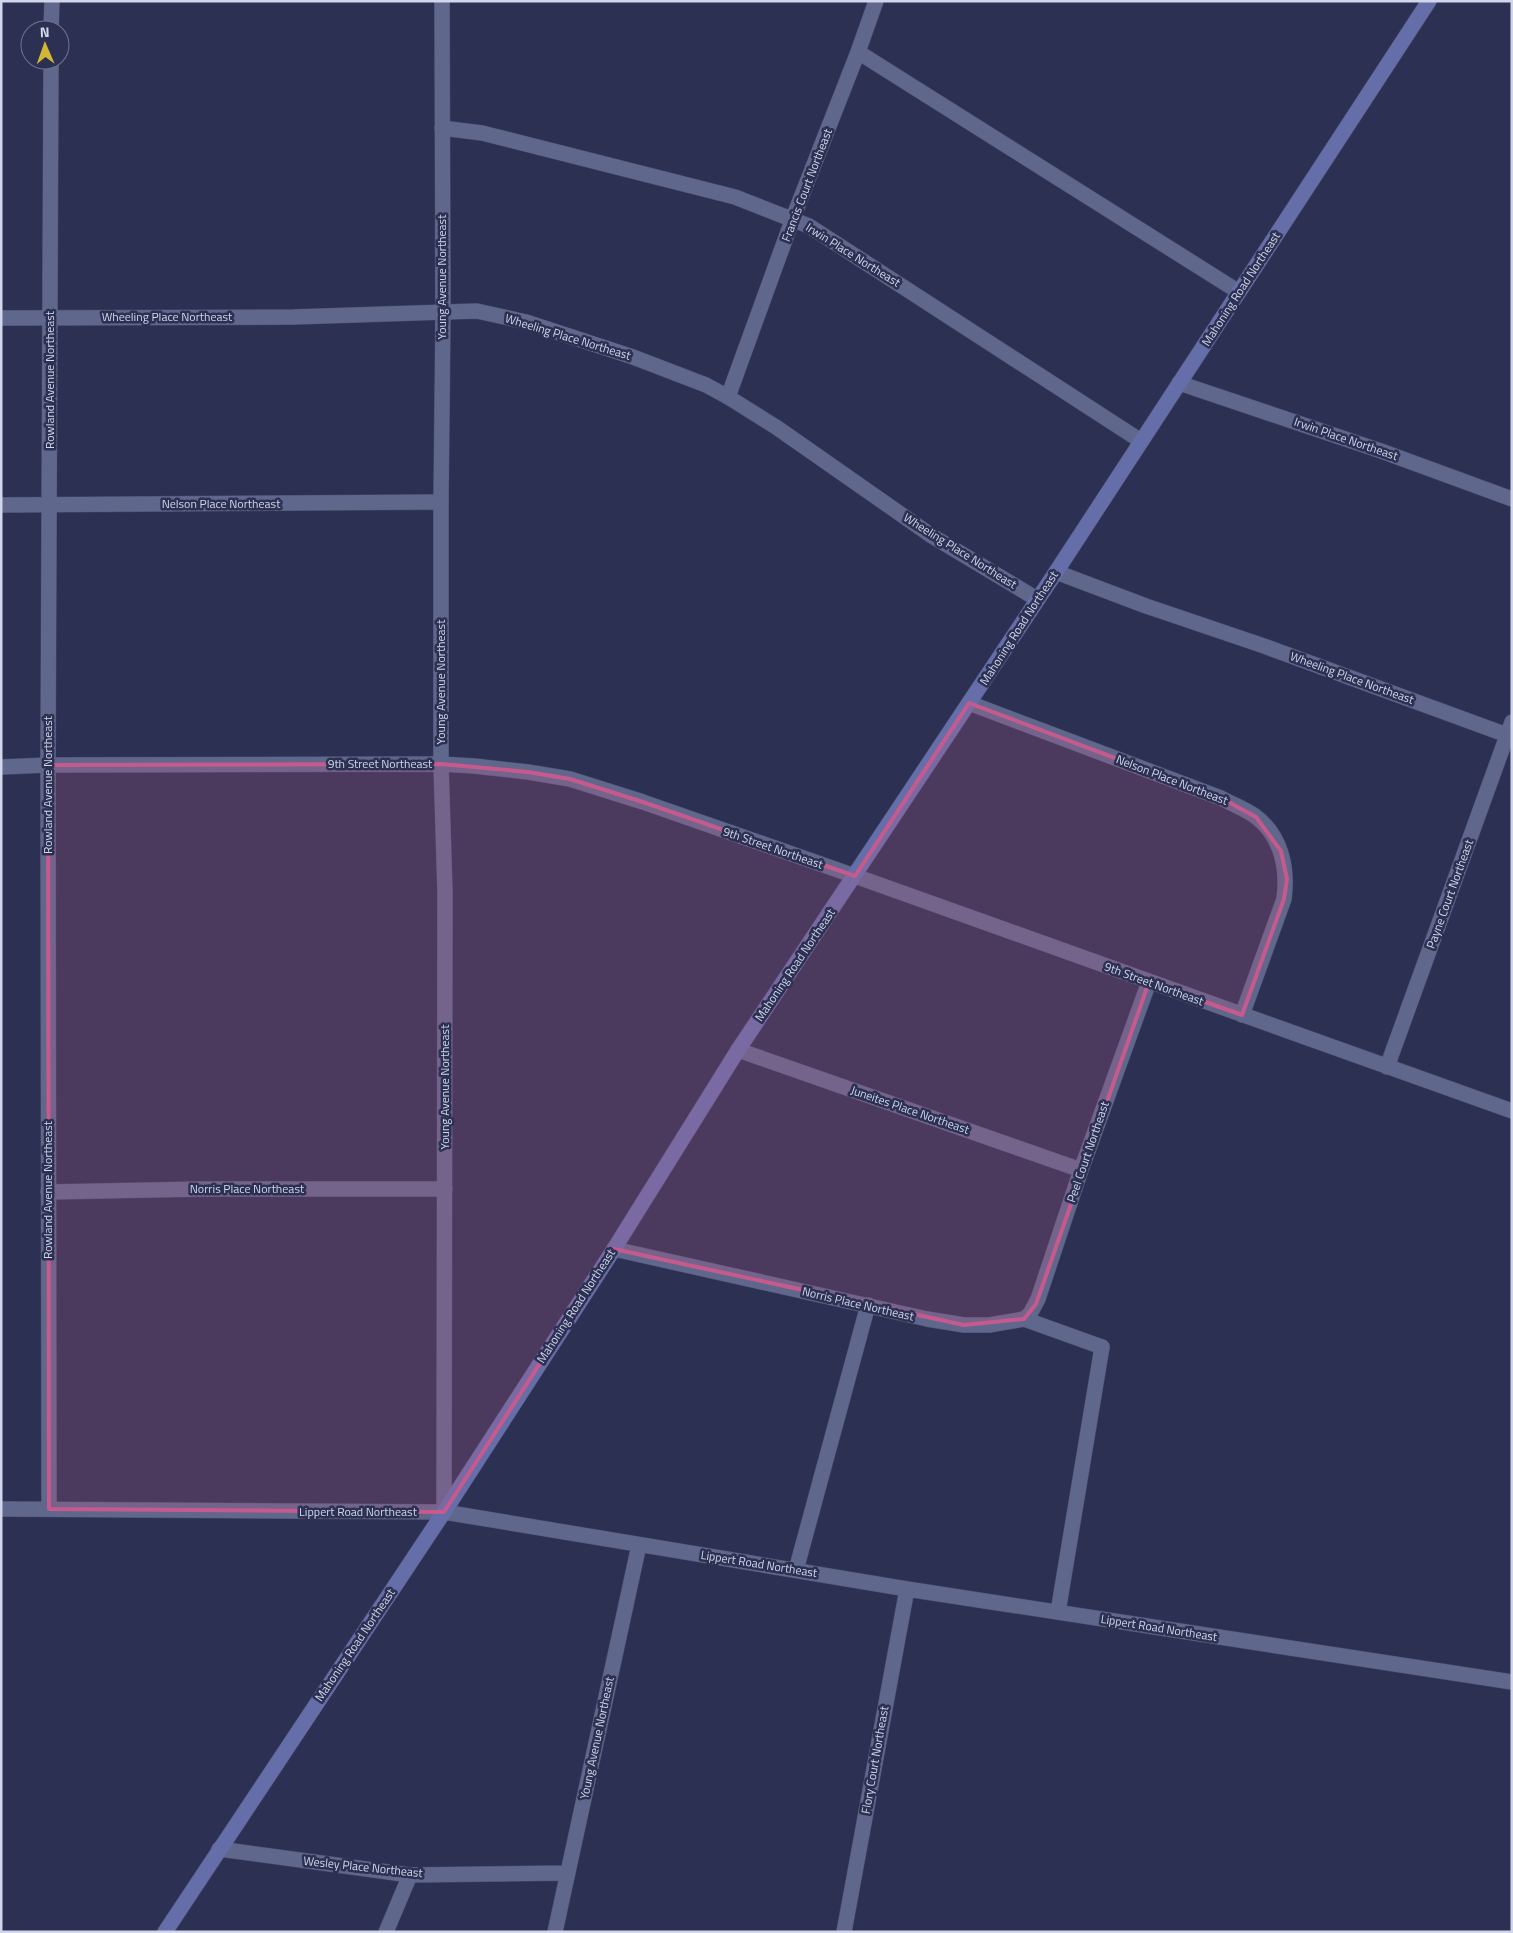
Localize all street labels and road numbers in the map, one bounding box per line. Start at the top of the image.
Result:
street label: Francis Court Northeast [776,125,837,244]
street label: Young Avenue Northeast [432,214,451,339]
street label: Irwin Place Northeast [802,218,905,292]
street label: Mahoning Road Northeast [1196,227,1285,350]
street label: Wheeling Place Northeast [102,307,233,326]
street label: Wheeling Place Northeast [503,308,634,365]
street label: Rowland Avenue Northeast [40,310,59,449]
street label: Irwin Place Northeast [1292,412,1401,465]
street label: Nelson Place Northeast [162,494,281,513]
street label: Wheeling Place Northeast [900,508,1021,594]
street label: Mahoning Road Northeast [974,566,1063,689]
street label: Young Avenue Northeast [431,619,450,744]
street label: Wheeling Place Northeast [1288,646,1418,709]
street label: Rowland Avenue Northeast [38,715,57,854]
street label: Nelson Place Northeast [1113,749,1232,810]
street label: 9th Street Northeast [328,754,433,773]
street label: 9th Street Northeast [721,822,826,874]
street label: Payne Court Northeast [1421,836,1478,951]
street label: Mahoning Road Northeast [750,904,840,1025]
street label: 9th Street Northeast [1102,957,1207,1011]
street label: Young Avenue Northeast [435,1024,454,1149]
street label: Juneites Place Northeast [848,1080,973,1139]
street label: Peel Court Northeast [1061,1098,1114,1205]
street label: Rowland Avenue Northeast [38,1120,57,1259]
street label: Norris Place Northeast [190,1179,305,1198]
street label: Mahoning Road Northeast [531,1244,620,1367]
street label: Norris Place Northeast [800,1281,917,1326]
street label: Lippert Road Northeast [299,1502,418,1521]
street label: Lippert Road Northeast [699,1545,819,1582]
street label: Mahoning Road Northeast [310,1584,400,1705]
street label: Lippert Road Northeast [1099,1609,1219,1646]
street label: Young Avenue Northeast [574,1674,619,1801]
street label: Flory Court Northeast [856,1704,893,1815]
street label: Wesley Place Northeast [302,1851,425,1882]

